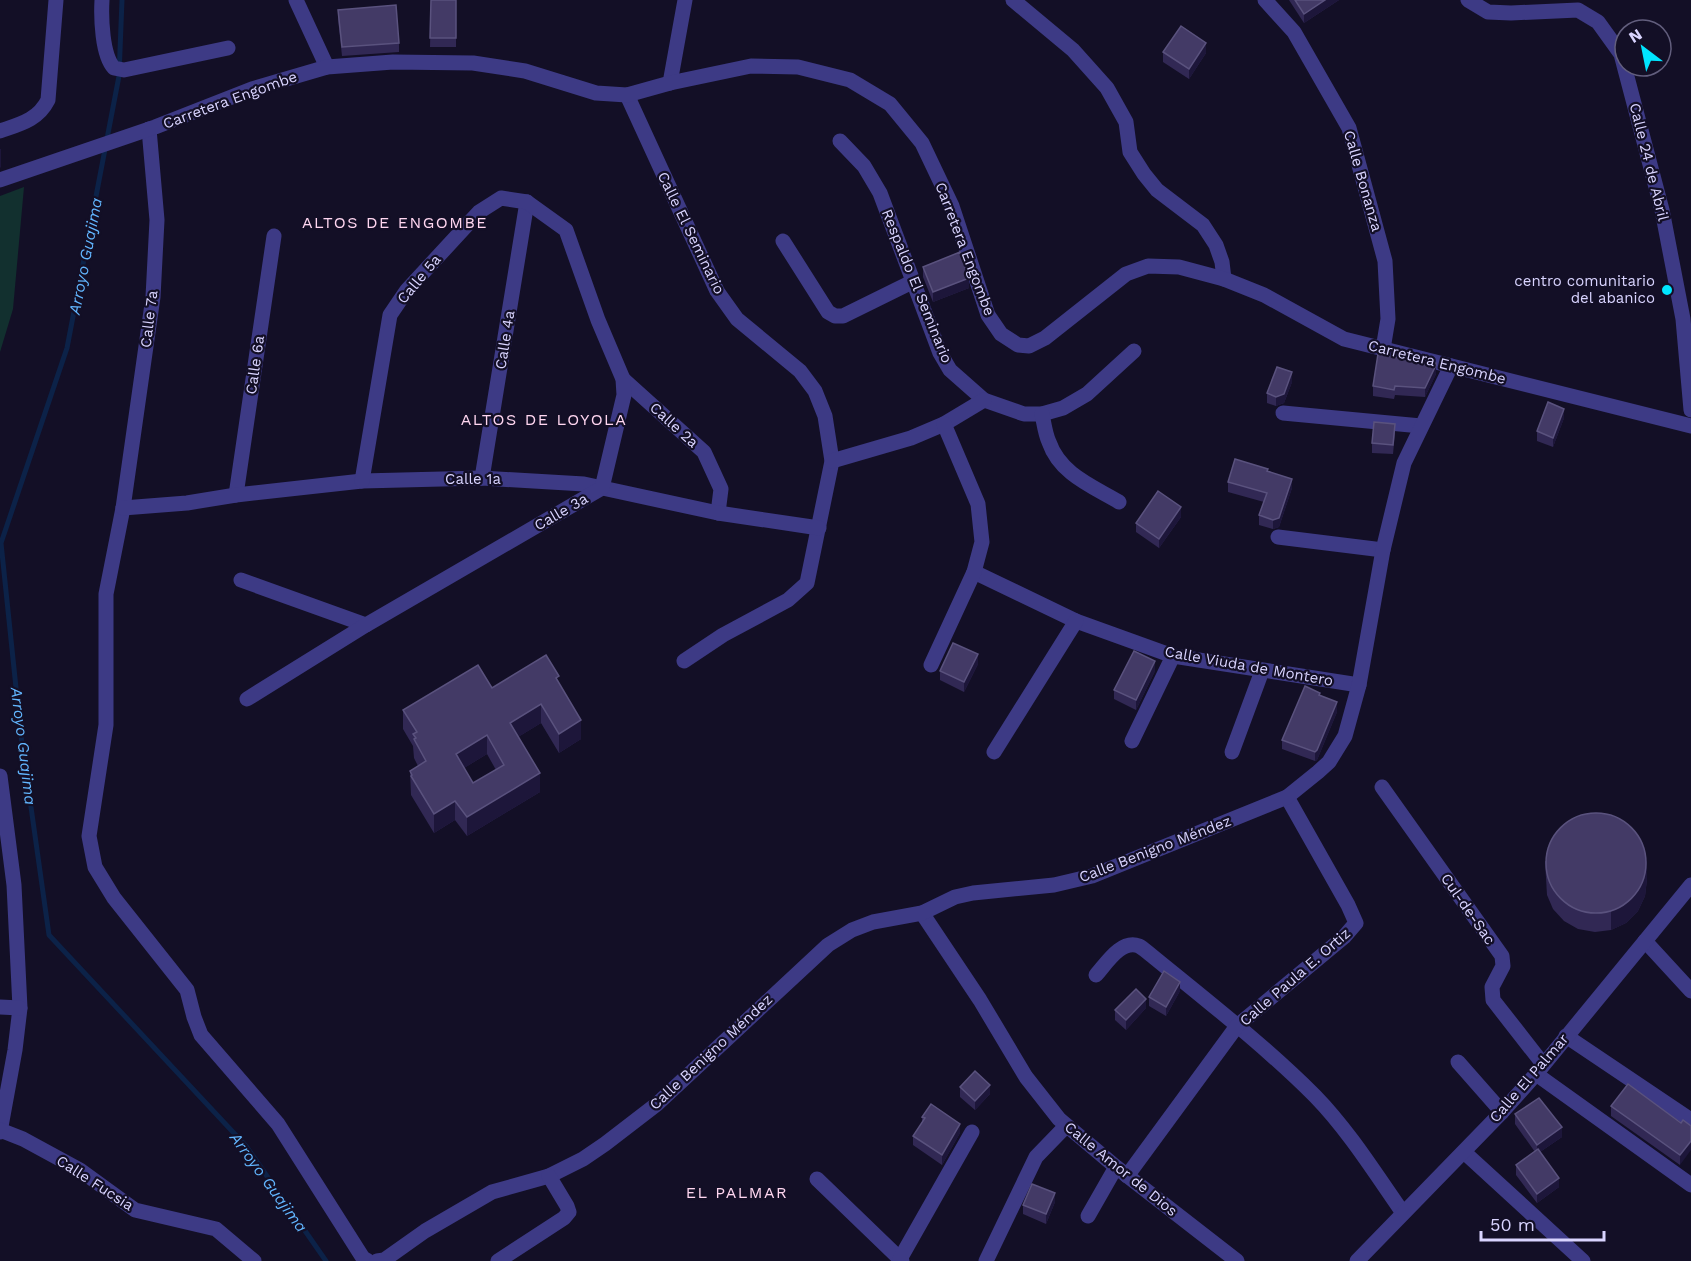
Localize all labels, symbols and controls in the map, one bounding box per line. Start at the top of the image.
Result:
north arrow [1613,18,1673,78]
text: N [1625,25,1645,47]
street label: Carretera Engombe [160,67,300,133]
street label: Calle 24 de Abril [1626,101,1672,223]
street label: Calle Bonanza [1340,128,1386,234]
street label: Calle El Seminario [654,169,728,297]
street label: Carretera Engombe [931,180,999,318]
water label: Arroyo Guajima [65,196,106,317]
street label: Respaldo El Seminario [878,206,956,366]
district label: ALTOS DE ENGOMBE [302,213,488,232]
street label: Calle 5a [393,250,445,307]
place label: centro comunitario del abanico [1514,272,1655,307]
marker: centro comunitario del abanico [1660,283,1674,297]
street label: Calle 7a [137,289,162,349]
street label: Calle 4a [491,309,519,371]
street label: Calle 6a [242,334,268,396]
street label: Carretera Engombe [1366,336,1508,388]
street label: Calle 2a [646,399,702,452]
district label: ALTOS DE LOYOLA [461,410,627,429]
street label: Calle 1a [445,470,501,488]
street label: Calle 3a [531,489,591,535]
street label: Calle Viuda de Montero [1163,642,1335,690]
water label: Arroyo Guajima [7,685,40,806]
street label: Calle Benigno Méndez [1076,812,1234,886]
street label: Cul-de-Sac [1437,870,1499,948]
street label: Calle Paula E. Ortiz [1236,924,1354,1030]
street label: Calle Benigno Méndez [646,990,776,1114]
street label: Calle El Palmar [1486,1030,1572,1126]
street label: Calle Amor de Dios [1061,1118,1181,1220]
water label: Arroyo Guajima [225,1128,311,1236]
street label: Calle Fucsia [53,1151,137,1215]
district label: EL PALMAR [686,1183,788,1202]
scale bar [1481,1204,1604,1242]
text: 50 m [1490,1214,1535,1235]

